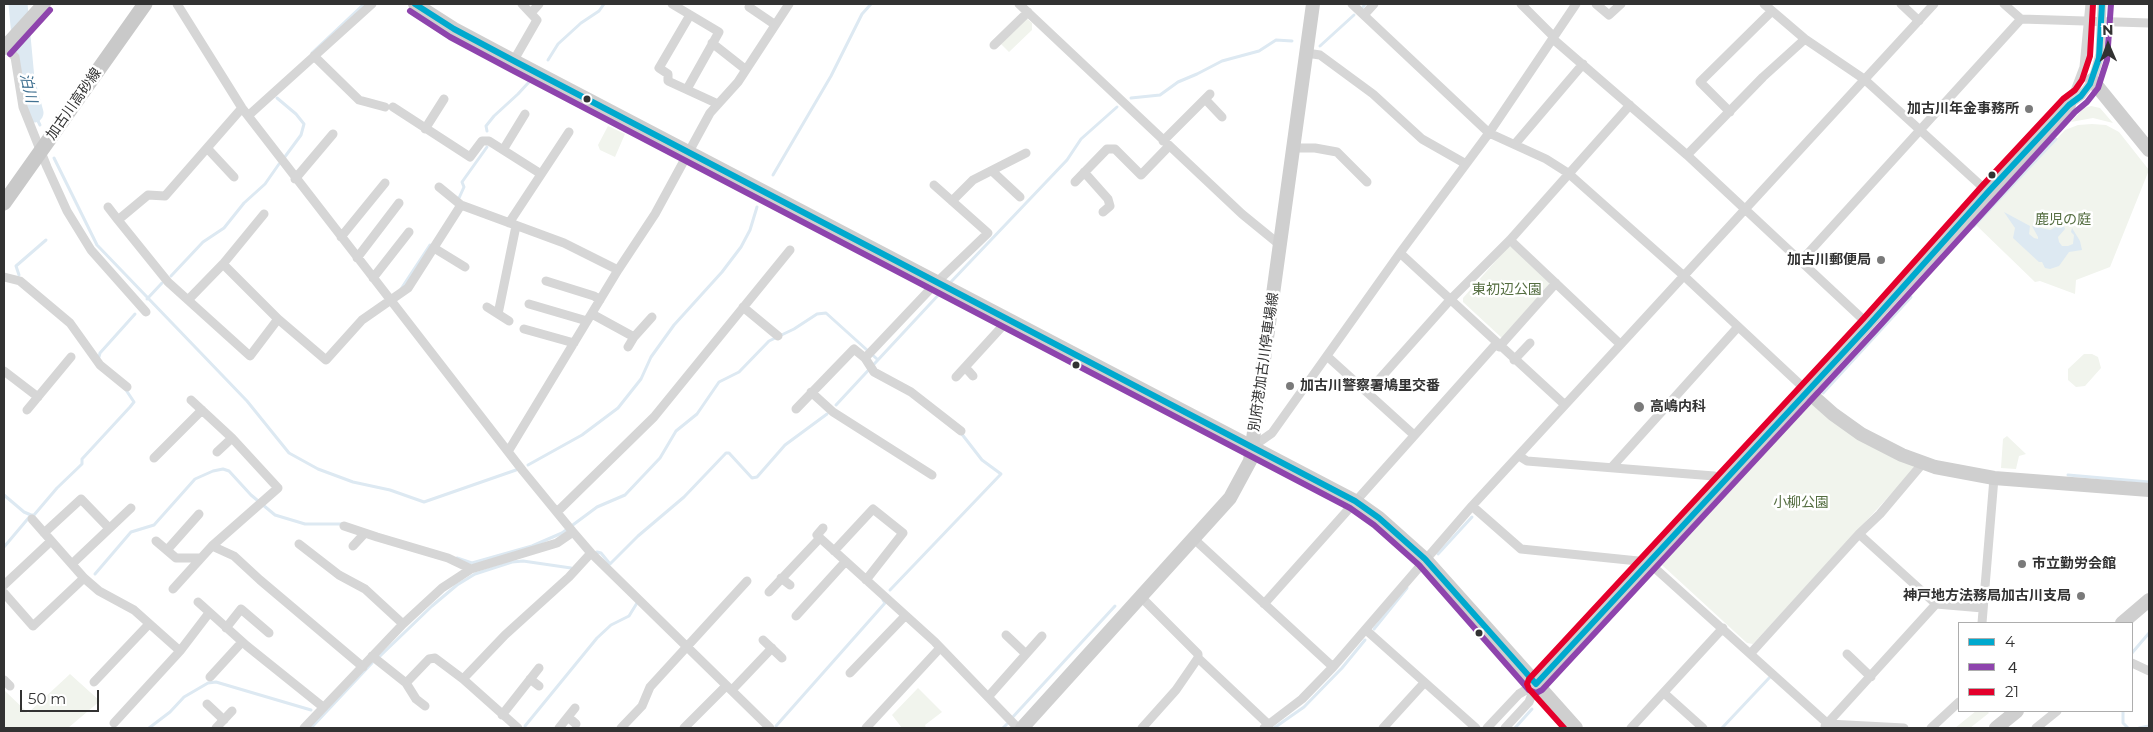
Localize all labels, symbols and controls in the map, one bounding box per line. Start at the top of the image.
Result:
north arrow [2083,20,2133,70]
text: N [2102,21,2114,39]
street label: 加古川高砂線 [43,65,105,143]
water label: 泊川 [16,71,40,105]
unlabelled marker [582,94,592,104]
place label: 加古川年金事務所 [1907,101,2019,117]
marker: 加古川年金事務所 [2023,103,2035,115]
unlabelled marker [1987,170,1997,180]
park label: 鹿児の庭 [2035,212,2091,228]
place label: 加古川郵便局 [1787,252,1871,268]
marker: 加古川郵便局 [1875,254,1887,266]
park label: 東初辺公園 [1472,282,1542,298]
street label: 別府港加古川停車場線 [1246,292,1282,432]
unlabelled marker [1071,360,1081,370]
place label: 加古川警察署鳩里交番 [1300,378,1440,394]
marker: 加古川警察署鳩里交番 [1284,380,1296,392]
place label: 高嶋内科 [1650,399,1706,415]
marker: 高嶋内科 [1632,400,1646,414]
park label: 小柳公園 [1773,495,1829,511]
place label: 市立勤労会館 [2032,556,2116,572]
marker: 市立勤労会館 [2016,558,2028,570]
place label: 神戸地方法務局加古川支局 [1903,588,2071,604]
marker: 神戸地方法務局加古川支局 [2075,590,2087,602]
legend [1958,622,2133,712]
unlabelled marker [1474,628,1484,638]
text: 4 [2005,632,2015,651]
text: ４ [2005,658,2020,677]
scale bar [22,680,101,712]
text: 21 [2005,682,2019,701]
text: 50 m [28,689,66,708]

